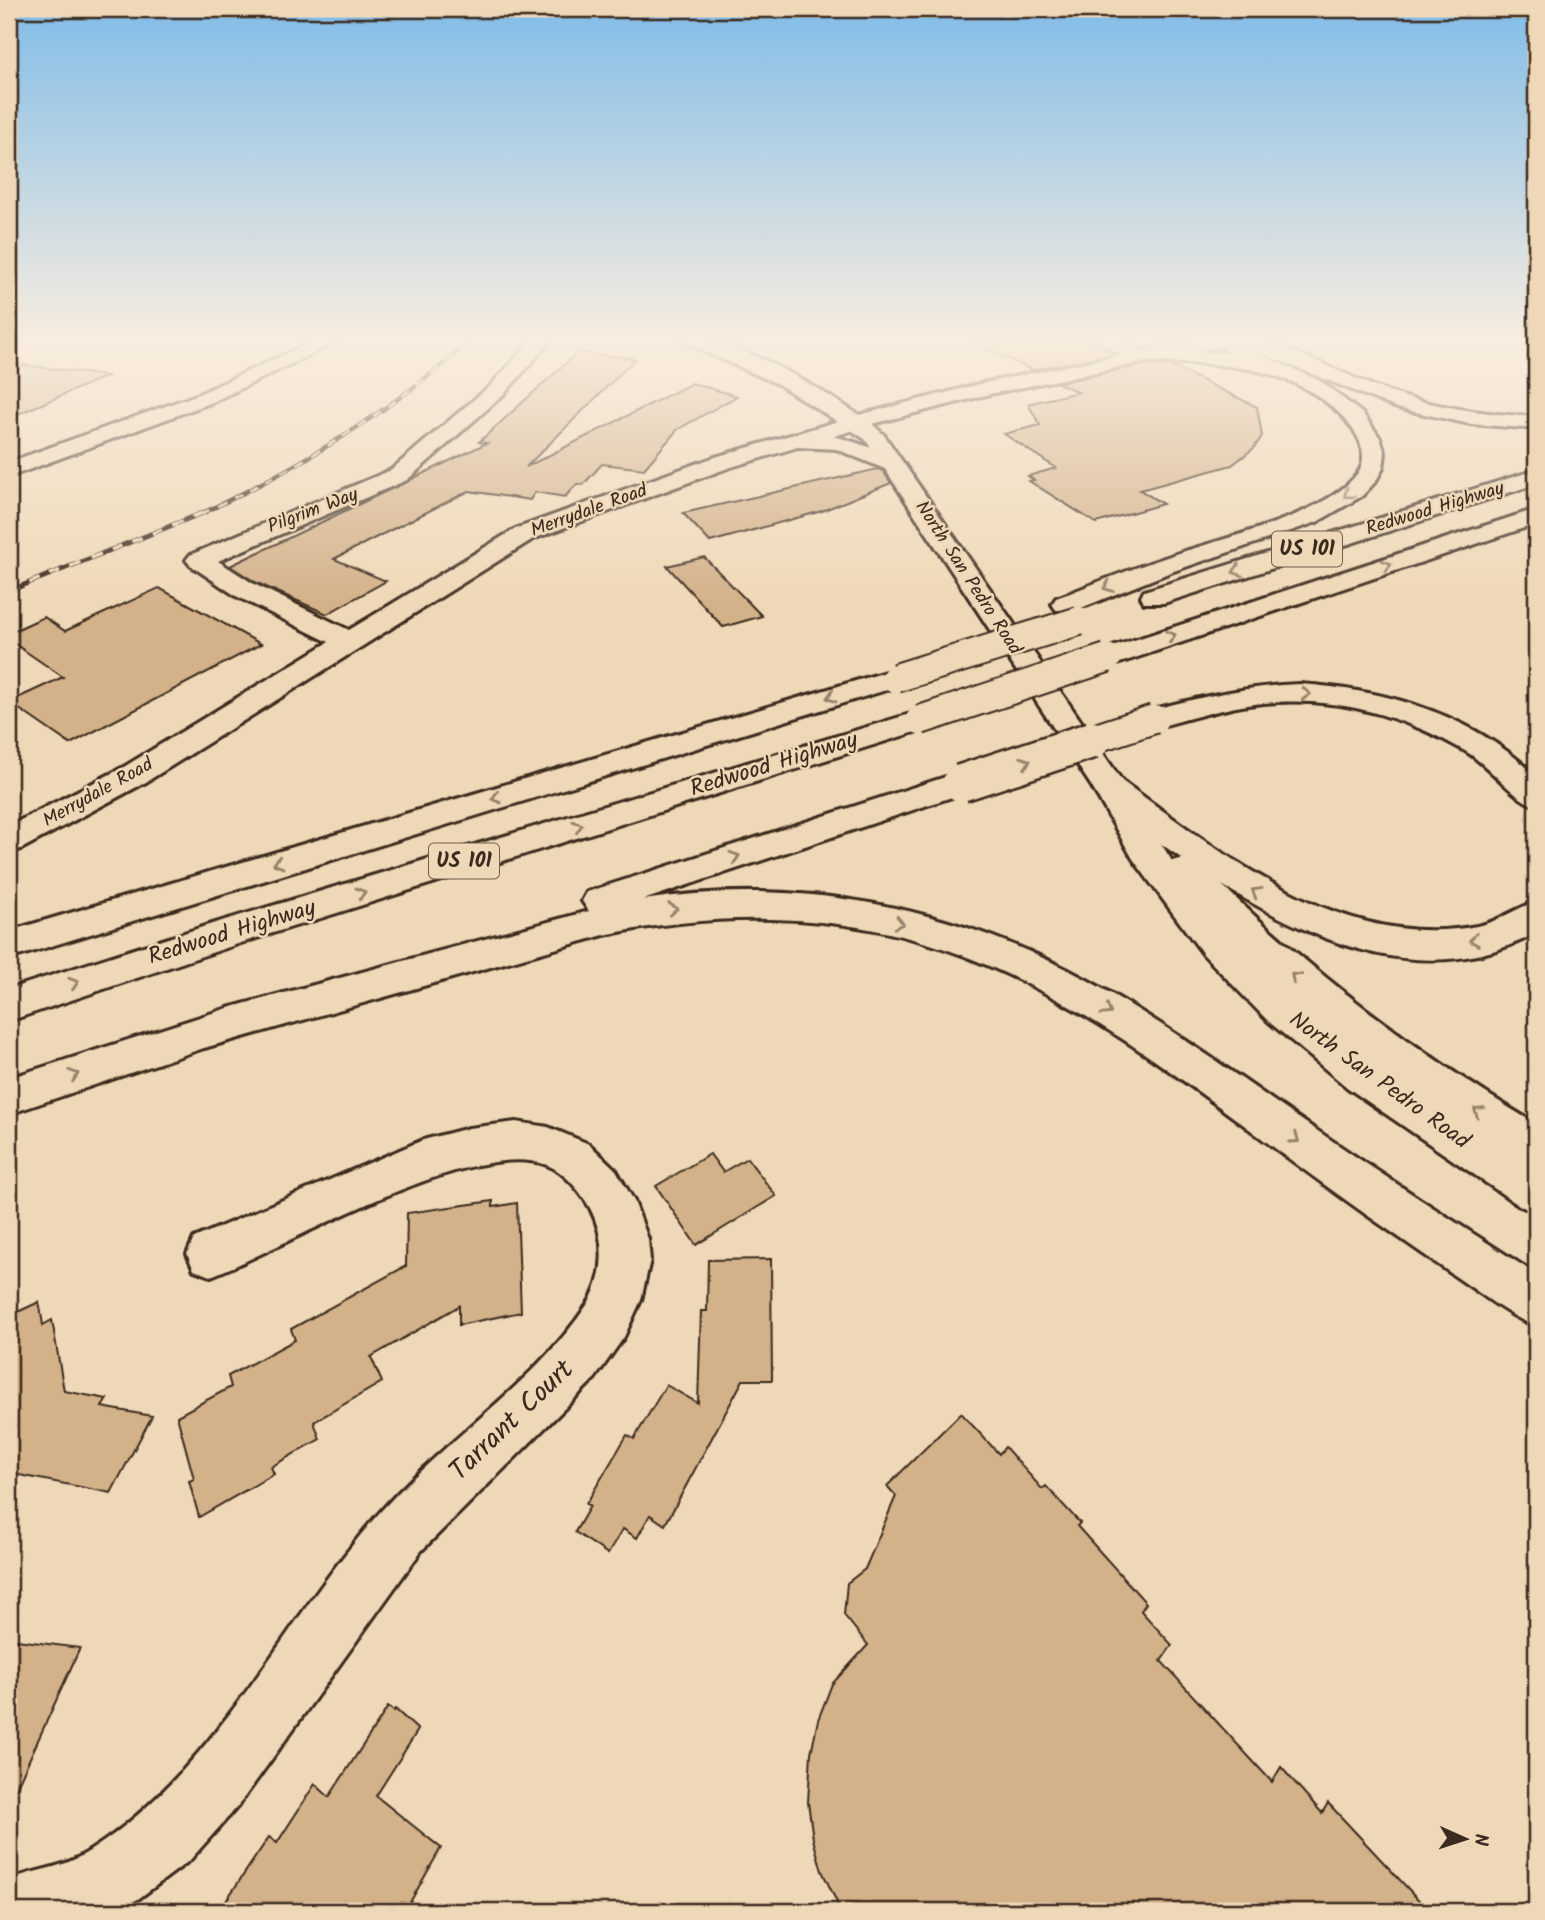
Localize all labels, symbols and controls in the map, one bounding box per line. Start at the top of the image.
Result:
street label: Redwood Highway [1362,473,1509,544]
street label: Merrydale Road [526,476,652,546]
street label: Pilgrim Way [263,480,364,542]
one-way arrow [1344,486,1356,499]
street label: North San Pedro Road [907,495,1030,662]
road number: US 101 [1272,532,1342,566]
one-way arrow [1381,559,1393,573]
one-way arrow [1232,562,1244,577]
one-way arrow [1103,579,1115,593]
one-way arrow [1165,630,1177,645]
one-way arrow [1301,686,1312,701]
one-way arrow [825,689,837,704]
street label: Redwood Highway [686,722,862,808]
street label: Merrydale Road [37,750,159,836]
one-way arrow [1019,756,1031,770]
one-way arrow [490,790,502,805]
one-way arrow [572,820,584,835]
road number: US 101 [429,844,499,878]
one-way arrow [728,851,740,865]
one-way arrow [272,854,284,869]
one-way arrow [354,886,366,901]
one-way arrow [1251,887,1263,900]
street label: Redwood Highway [144,890,320,976]
one-way arrow [667,902,679,917]
one-way arrow [893,914,905,929]
one-way arrow [1468,932,1480,947]
one-way arrow [1290,973,1303,985]
one-way arrow [67,977,79,991]
one-way arrow [1100,1003,1113,1016]
street label: North San Pedro Road [1281,1003,1477,1159]
one-way arrow [67,1068,79,1083]
one-way arrow [1473,1107,1486,1120]
one-way arrow [1287,1131,1300,1143]
street label: Tarrant Court [439,1349,586,1493]
north arrow [1430,1804,1500,1874]
text: N [1465,1833,1495,1847]

